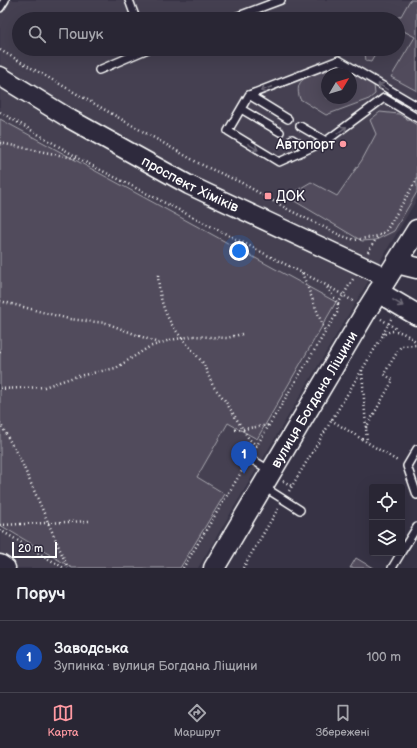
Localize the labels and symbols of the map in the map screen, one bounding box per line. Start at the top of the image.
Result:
north arrow [321,68,357,104]
one-way arrow [377,82,389,90]
one-way arrow [261,85,273,93]
one-way arrow [336,125,347,134]
place label: Автопорт [275,136,335,153]
marker: Автопорт [338,139,348,149]
one-way arrow [247,143,259,151]
street label: проспект Хіміків [139,152,242,216]
place label: ДОК [276,188,306,205]
marker: ДОК [263,191,273,201]
your location [229,241,249,261]
one-way arrow [391,300,403,308]
street label: вулиця Богдана Ліщини [267,328,362,471]
pin: 1 [231,441,257,474]
scale bar [12,540,57,559]

